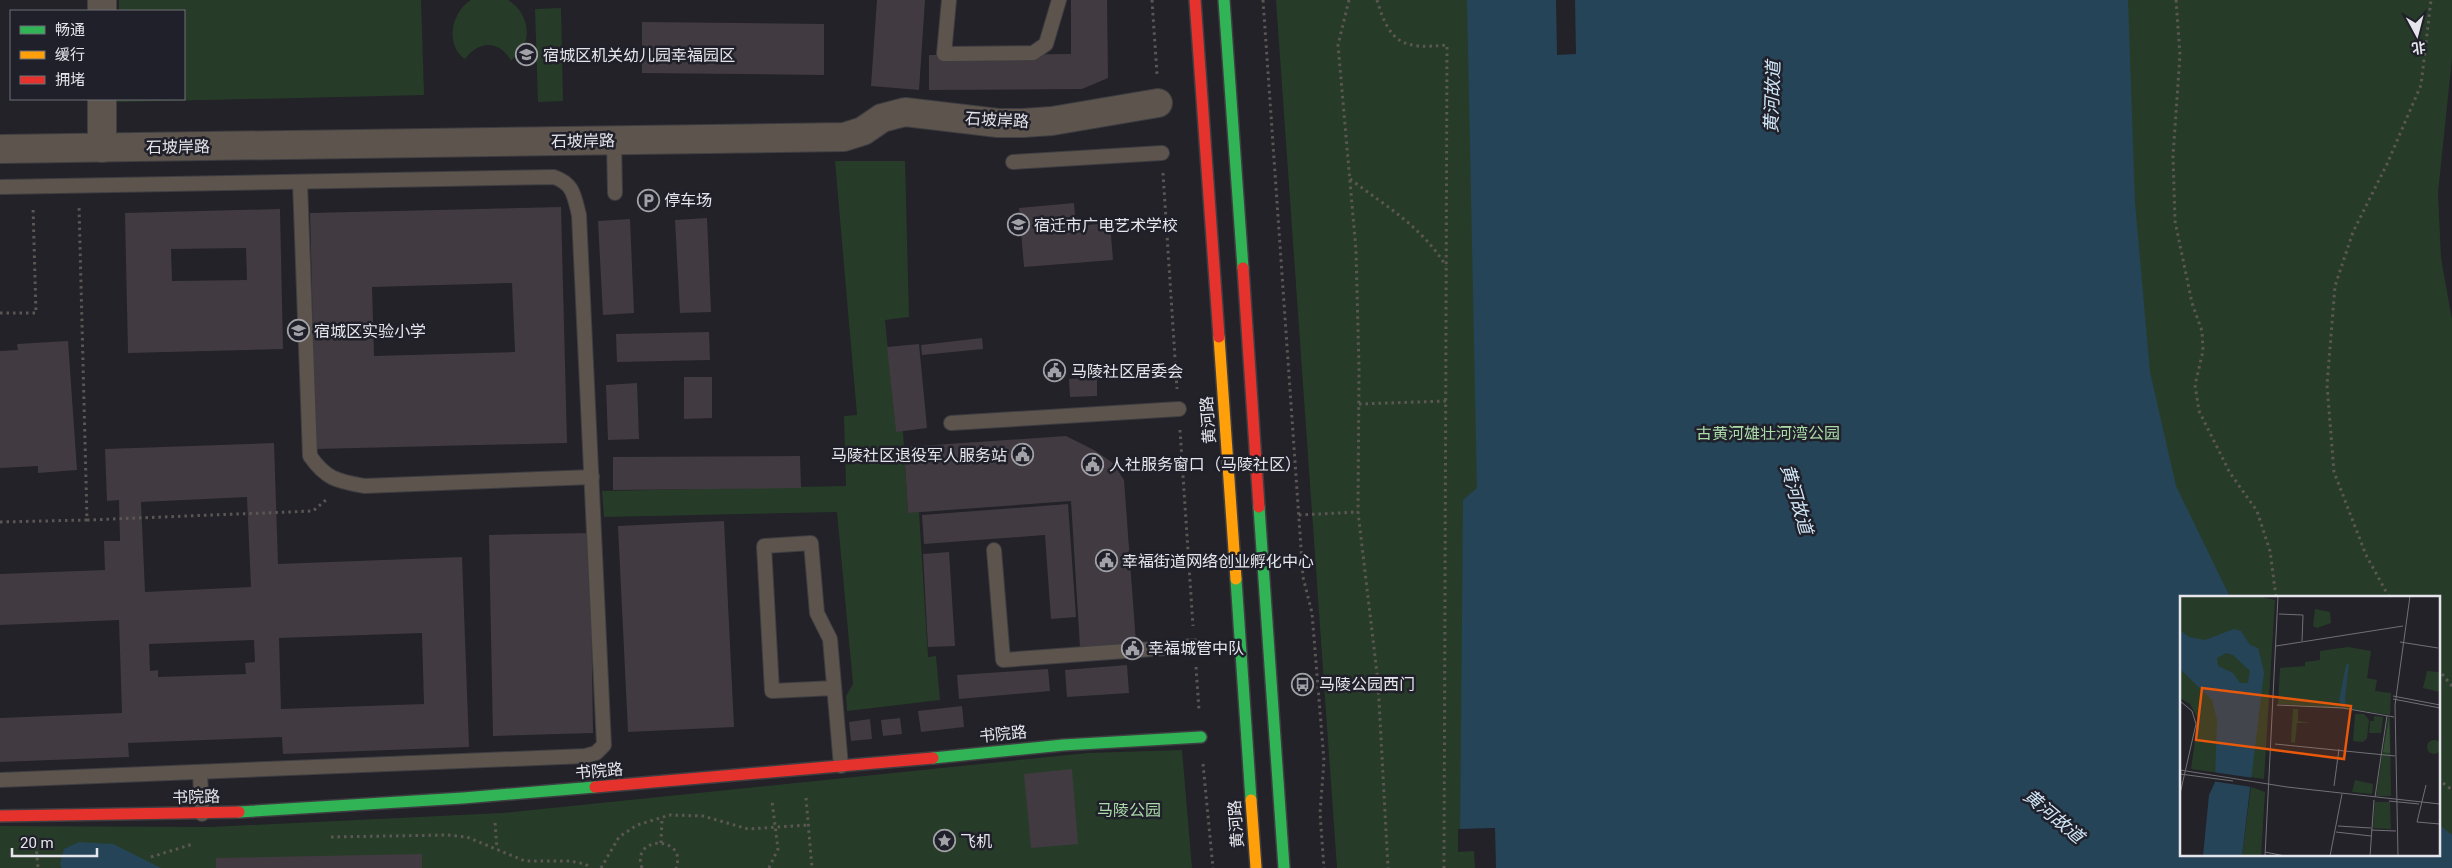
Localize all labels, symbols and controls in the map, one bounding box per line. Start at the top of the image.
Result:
legend [10,10,185,100]
north arrow [2392,10,2442,60]
text: 畅通 [55,21,85,39]
text: 北 [2411,39,2427,57]
school or university icon: 宿城区机关幼儿园幸福园区 [515,43,539,67]
text: 缓行 [55,46,85,64]
place label: 宿城区机关幼儿园幸福园区 [543,46,735,65]
water label: 黄河故道 [1760,58,1784,133]
text: 拥堵 [55,71,85,89]
street label: 石坡岸路 [965,109,1029,131]
street label: 石坡岸路 [551,131,615,151]
street label: 石坡岸路 [146,137,210,157]
parking icon: 停车场 [636,188,660,212]
place label: 停车场 [664,191,712,210]
school or university icon: 宿迁市广电艺术学校 [1006,213,1030,237]
place label: 宿迁市广电艺术学校 [1034,216,1178,235]
school or university icon: 宿城区实验小学 [286,319,310,343]
place label: 宿城区实验小学 [314,322,426,341]
public building icon: 马陵社区居委会 [1043,359,1067,383]
place label: 马陵社区居委会 [1071,362,1183,381]
street label: 黄河路 [1197,395,1219,445]
park label: 古黄河雄壮河湾公园 [1696,424,1840,443]
public building icon: 马陵社区退役军人服务站 [1011,443,1035,467]
place label: 马陵社区退役军人服务站 [831,446,1007,465]
public building icon: 人社服务窗口（马陵社区） [1081,452,1105,476]
place label: 人社服务窗口（马陵社区） [1109,455,1301,474]
water label: 黄河故道 [1777,462,1818,539]
public building icon: 幸福街道网络创业孵化中心 [1094,549,1118,573]
place label: 幸福街道网络创业孵化中心 [1122,552,1314,571]
inset map [2180,596,2440,856]
public building icon: 幸福城管中队 [1120,636,1144,660]
place label: 幸福城管中队 [1148,639,1244,658]
bus stop icon: 马陵公园西门 [1291,672,1315,696]
place label: 马陵公园西门 [1319,675,1415,694]
street label: 书院路 [978,722,1028,746]
street label: 书院路 [574,759,624,783]
water label: 黄河故道 [2020,785,2091,849]
street label: 书院路 [172,787,220,807]
street label: 黄河路 [1225,799,1247,849]
park label: 马陵公园 [1097,801,1161,820]
scale bar [12,826,98,858]
place icon: 飞机 [932,829,956,853]
place label: 飞机 [960,832,992,851]
text: 20 m [20,834,54,852]

